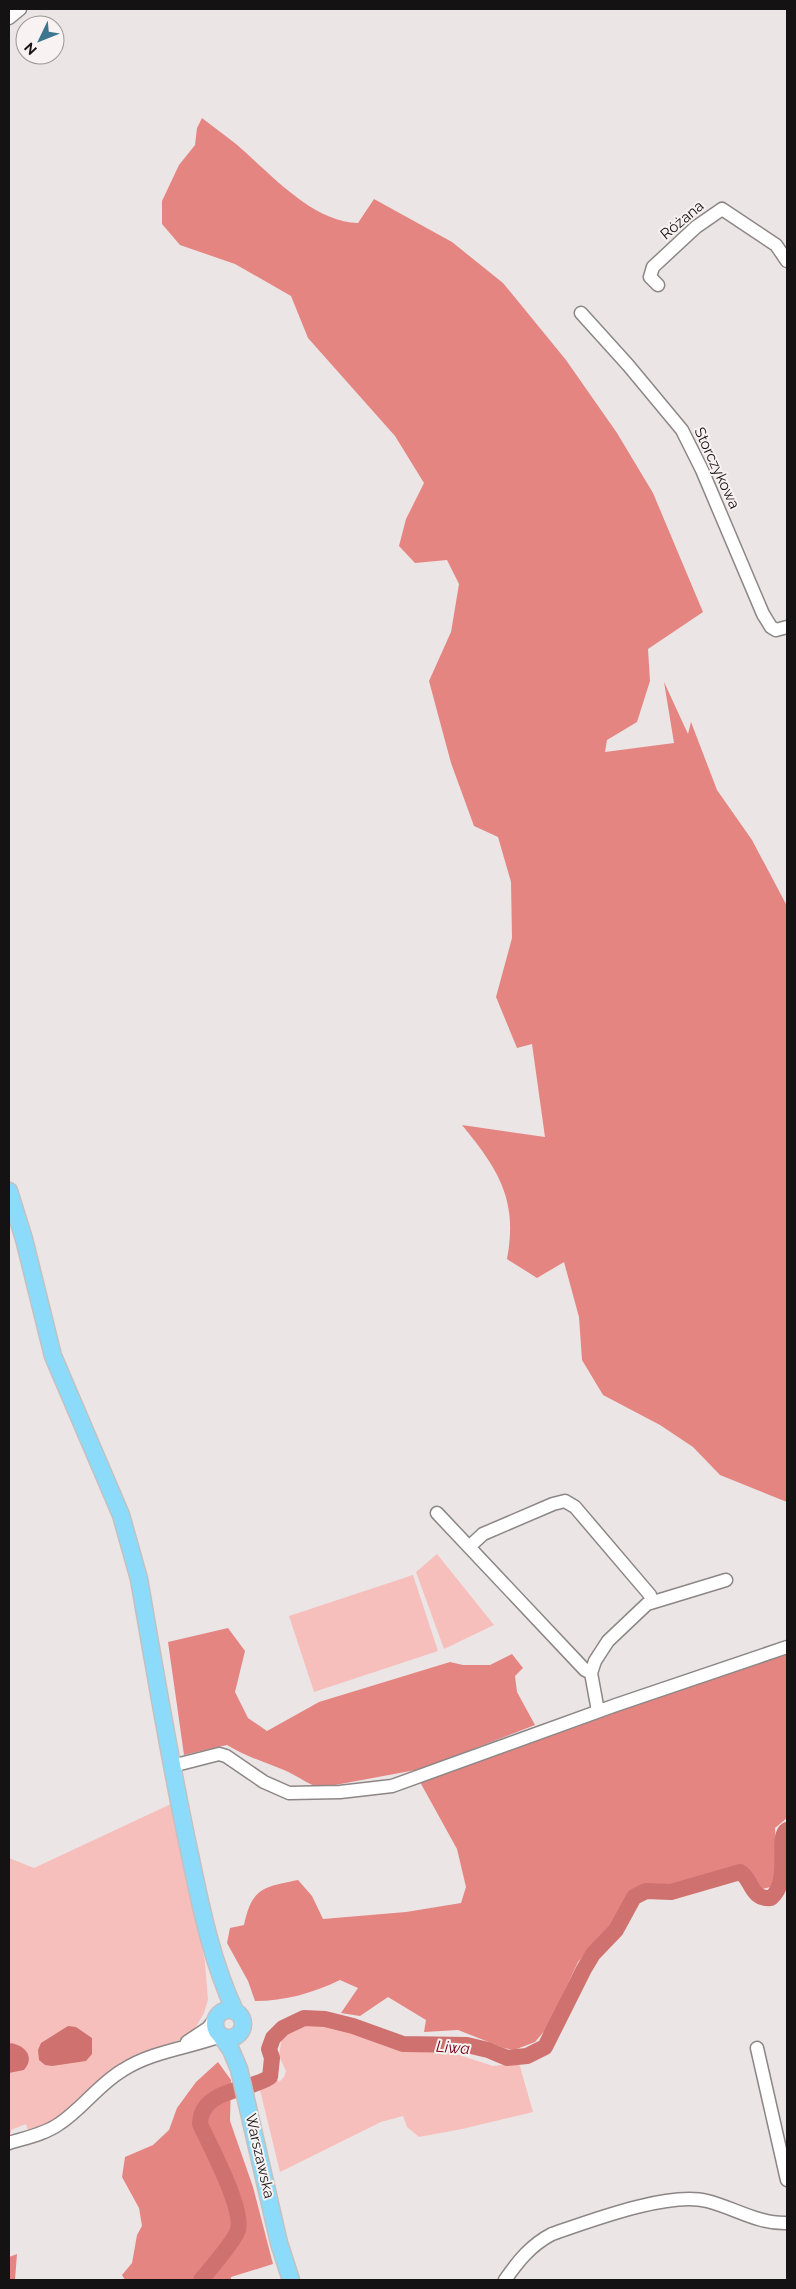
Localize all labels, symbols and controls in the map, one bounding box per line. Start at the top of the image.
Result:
north arrow [15,15,65,65]
text: N [21,40,40,58]
street label: Różana [657,197,707,243]
street label: Storczykowa [690,424,744,512]
water label: Liwa [435,2037,471,2058]
street label: Warszawska [242,2112,278,2200]

